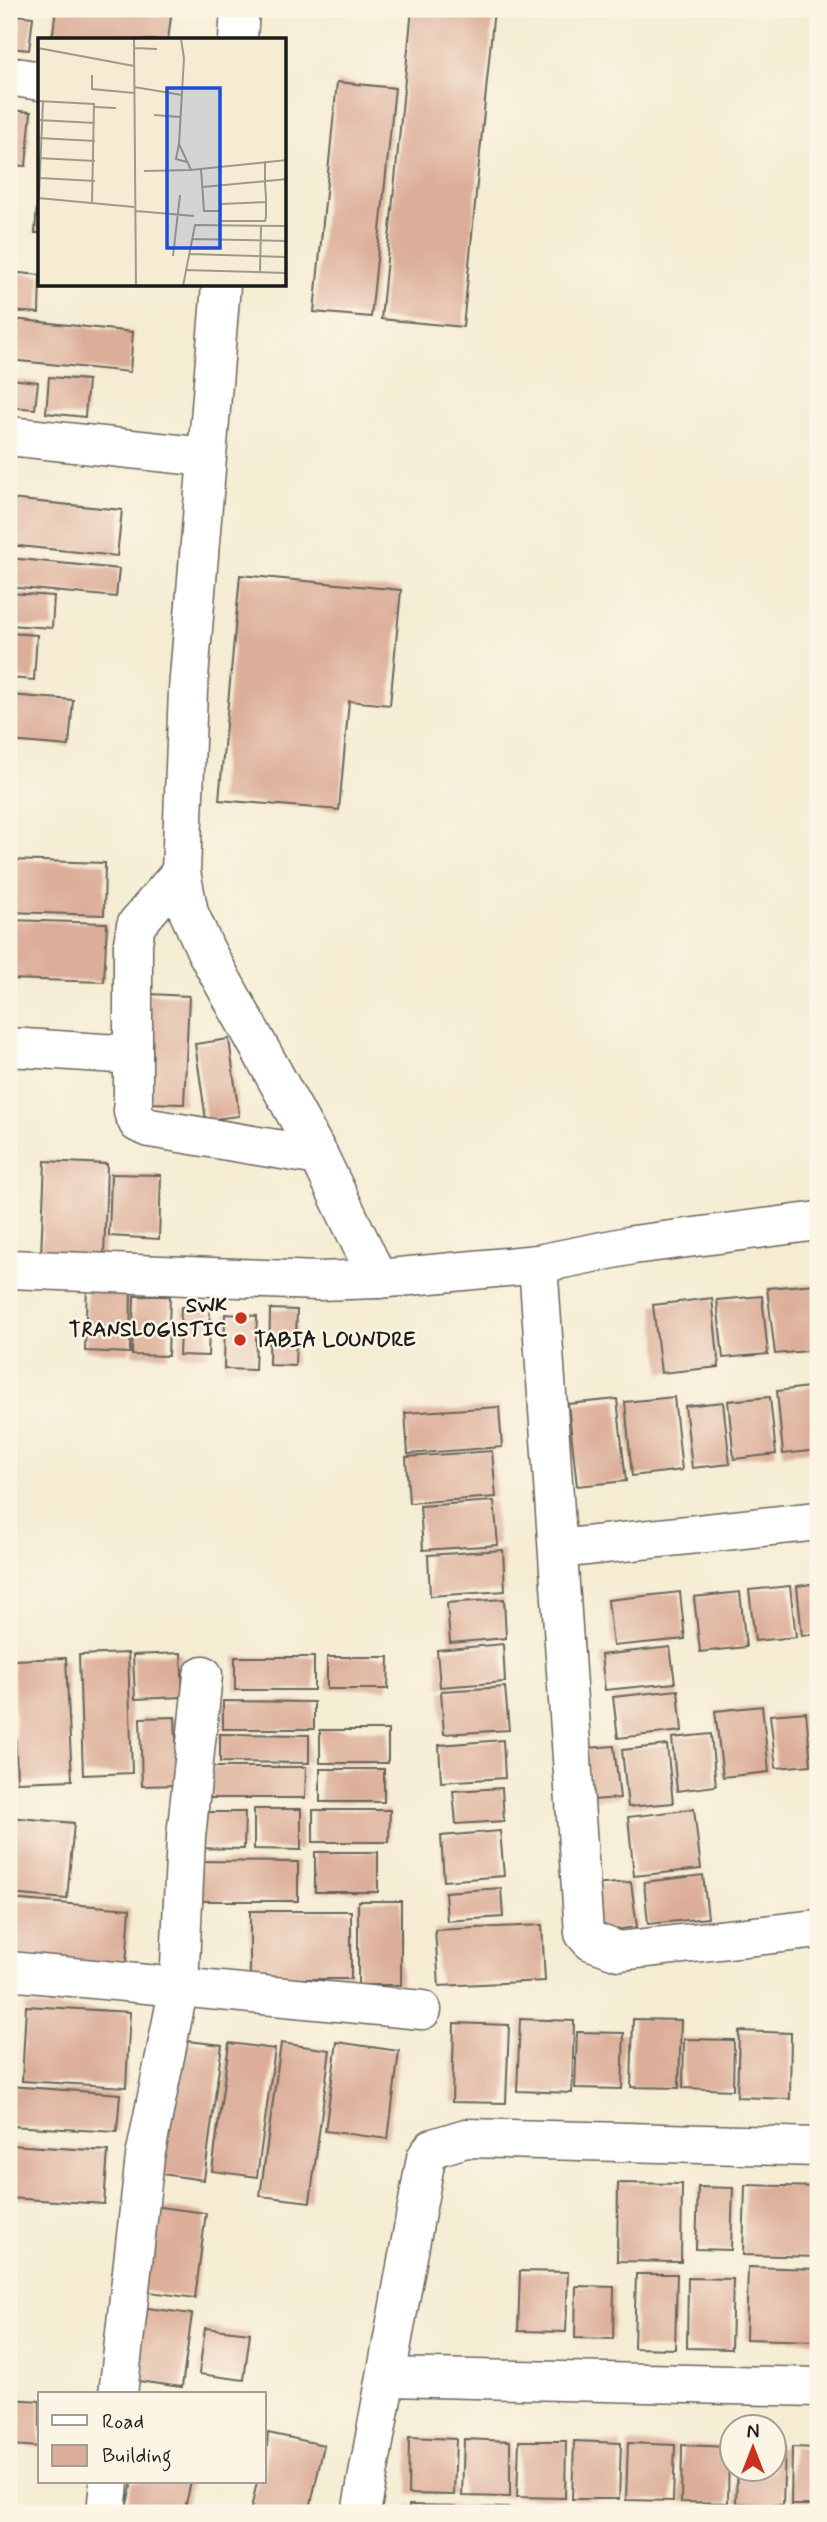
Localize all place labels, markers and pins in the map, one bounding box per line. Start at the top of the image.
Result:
place label: SWK TRANSLOGISTIC [69,1292,227,1344]
marker: SWK TRANSLOGISTIC [233,1310,249,1326]
place label: TABIA LOUNDRE [254,1326,416,1354]
marker: TABIA LOUNDRE [232,1332,248,1348]

